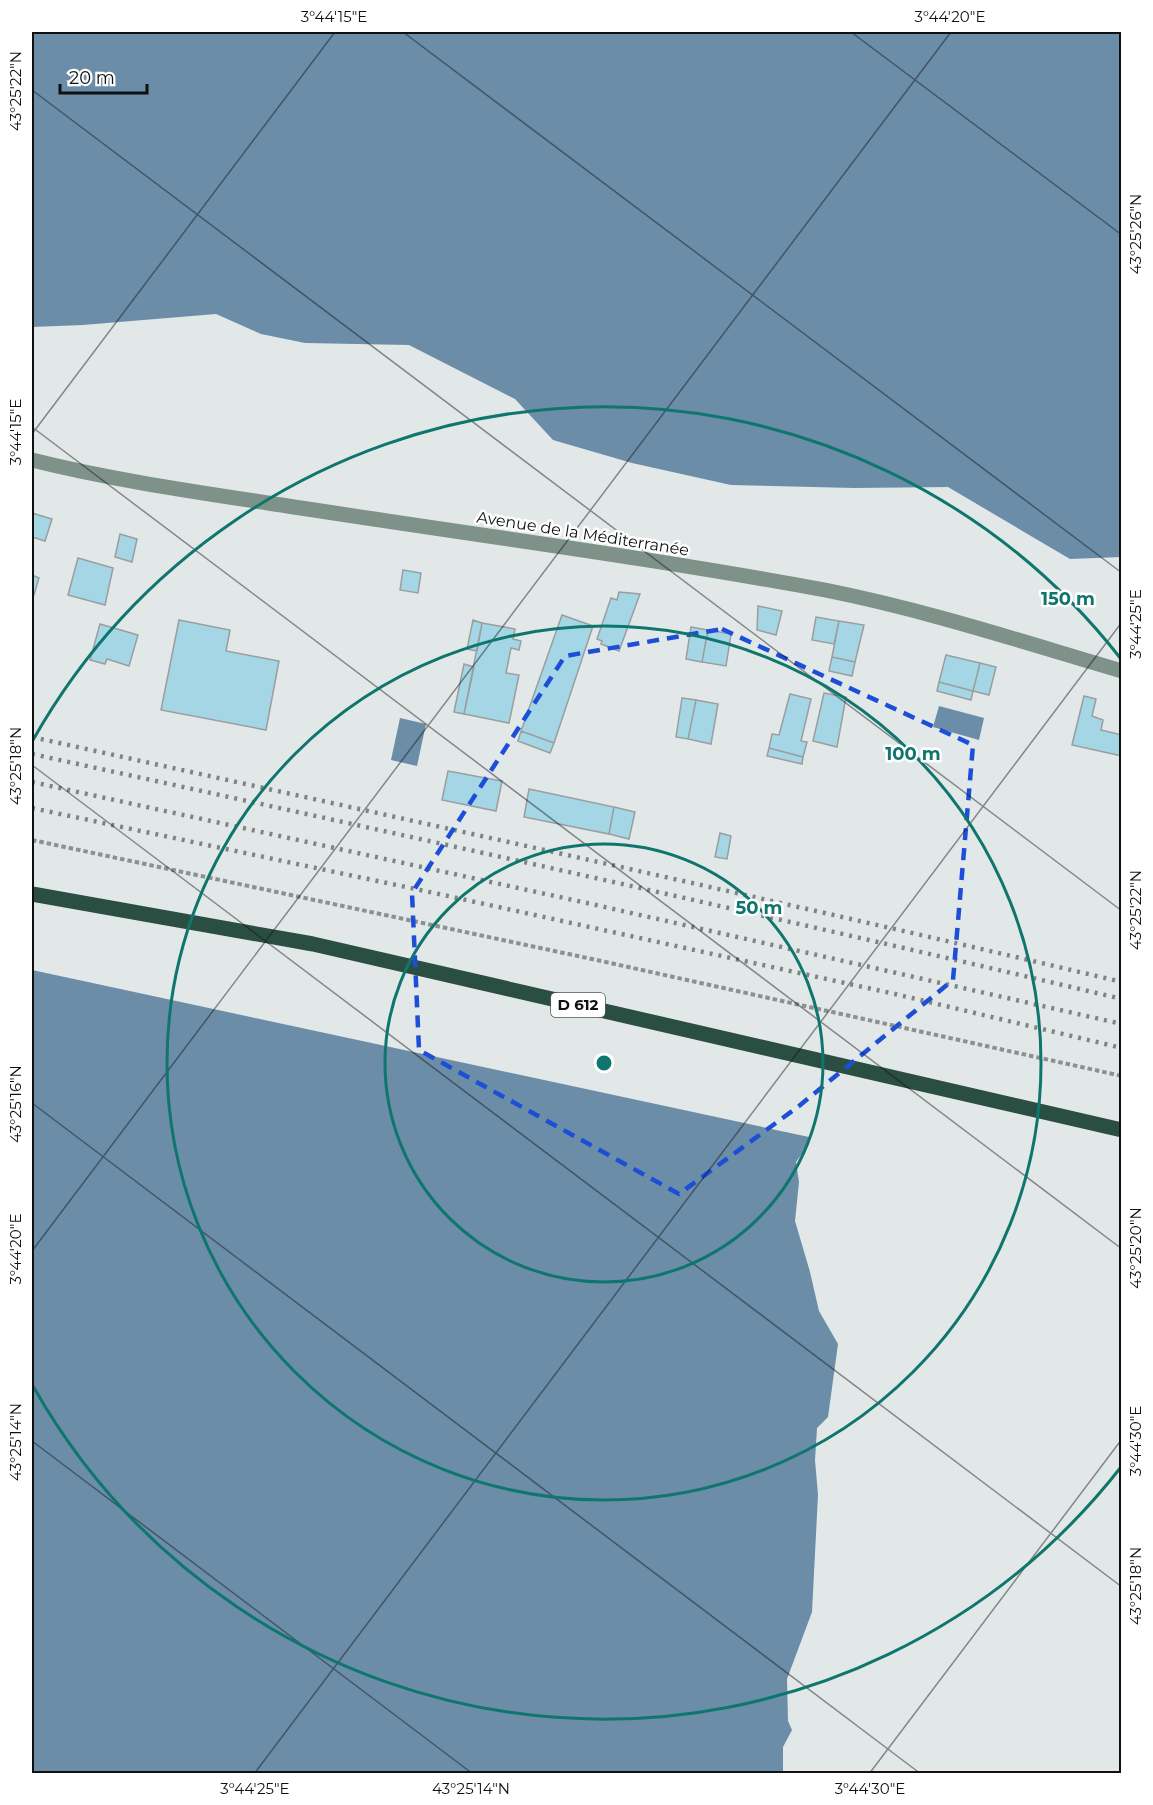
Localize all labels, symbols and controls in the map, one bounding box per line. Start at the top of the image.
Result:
text: 3°44'15"E [301,7,367,26]
text: 3°44'20"E [915,7,985,26]
text: 43°25'22"N [6,51,25,131]
scale bar [60,57,147,95]
text: 20 m [69,67,115,89]
text: 43°25'26"N [1126,194,1145,274]
text: 3°44'15"E [6,399,25,465]
street label: Avenue de la Méditerranée [475,507,690,560]
text: 150 m [1041,588,1095,610]
text: 3°44'25"E [1126,589,1145,659]
text: 43°25'18"N [6,727,25,805]
text: 100 m [885,743,941,765]
text: 43°25'22"N [1126,870,1145,950]
text: 50 m [736,897,782,919]
road number: D 612 [551,993,605,1017]
centre of rings [594,1053,614,1073]
text: 43°25'16"N [6,1065,25,1143]
text: 43°25'20"N [1126,1207,1145,1289]
text: 3°44'20"E [6,1214,25,1284]
text: 43°25'14"N [6,1403,25,1481]
text: 3°44'30"E [1126,1406,1145,1476]
text: 43°25'18"N [1126,1547,1145,1625]
text: 3°44'25"E [220,1779,290,1798]
text: 43°25'14"N [432,1779,510,1798]
text: 3°44'30"E [835,1779,905,1798]

